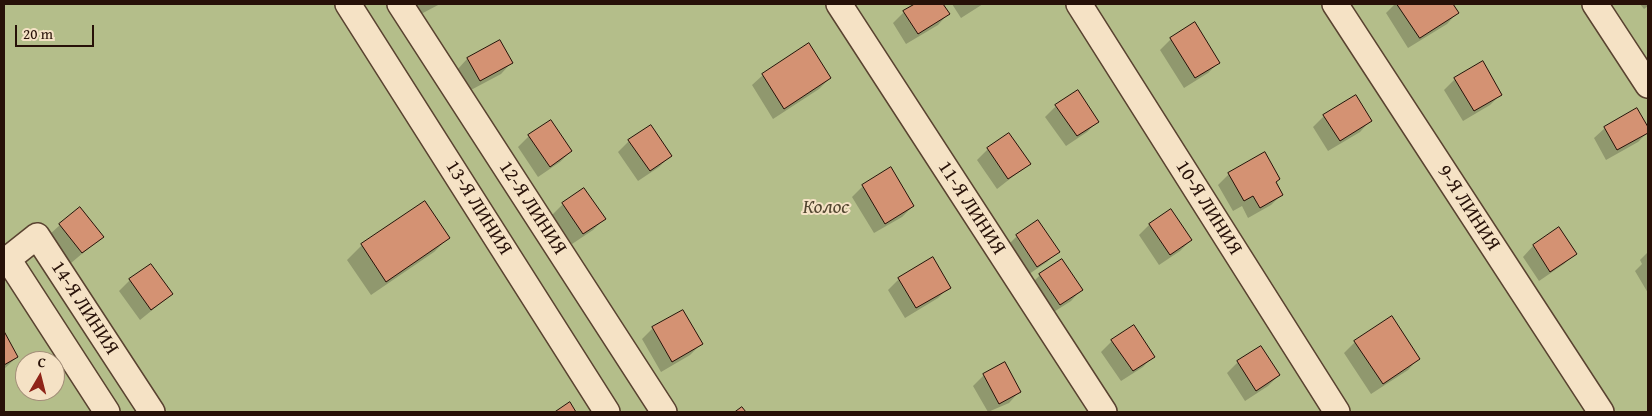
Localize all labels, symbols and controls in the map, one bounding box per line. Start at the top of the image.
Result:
scale bar [18,15,96,47]
text: 20 m [23,23,53,44]
street label: 13-Я ЛИНИЯ [439,156,517,260]
street label: 10-Я ЛИНИЯ [1169,156,1247,260]
street label: 12-Я ЛИНИЯ [493,157,571,259]
street label: 11-Я ЛИНИЯ [932,157,1010,259]
street label: 9-Я ЛИНИЯ [1431,161,1505,255]
park label: Колос [803,196,849,220]
street label: 14-Я ЛИНИЯ [45,257,123,359]
north arrow [15,351,65,401]
text: С [37,352,47,373]

